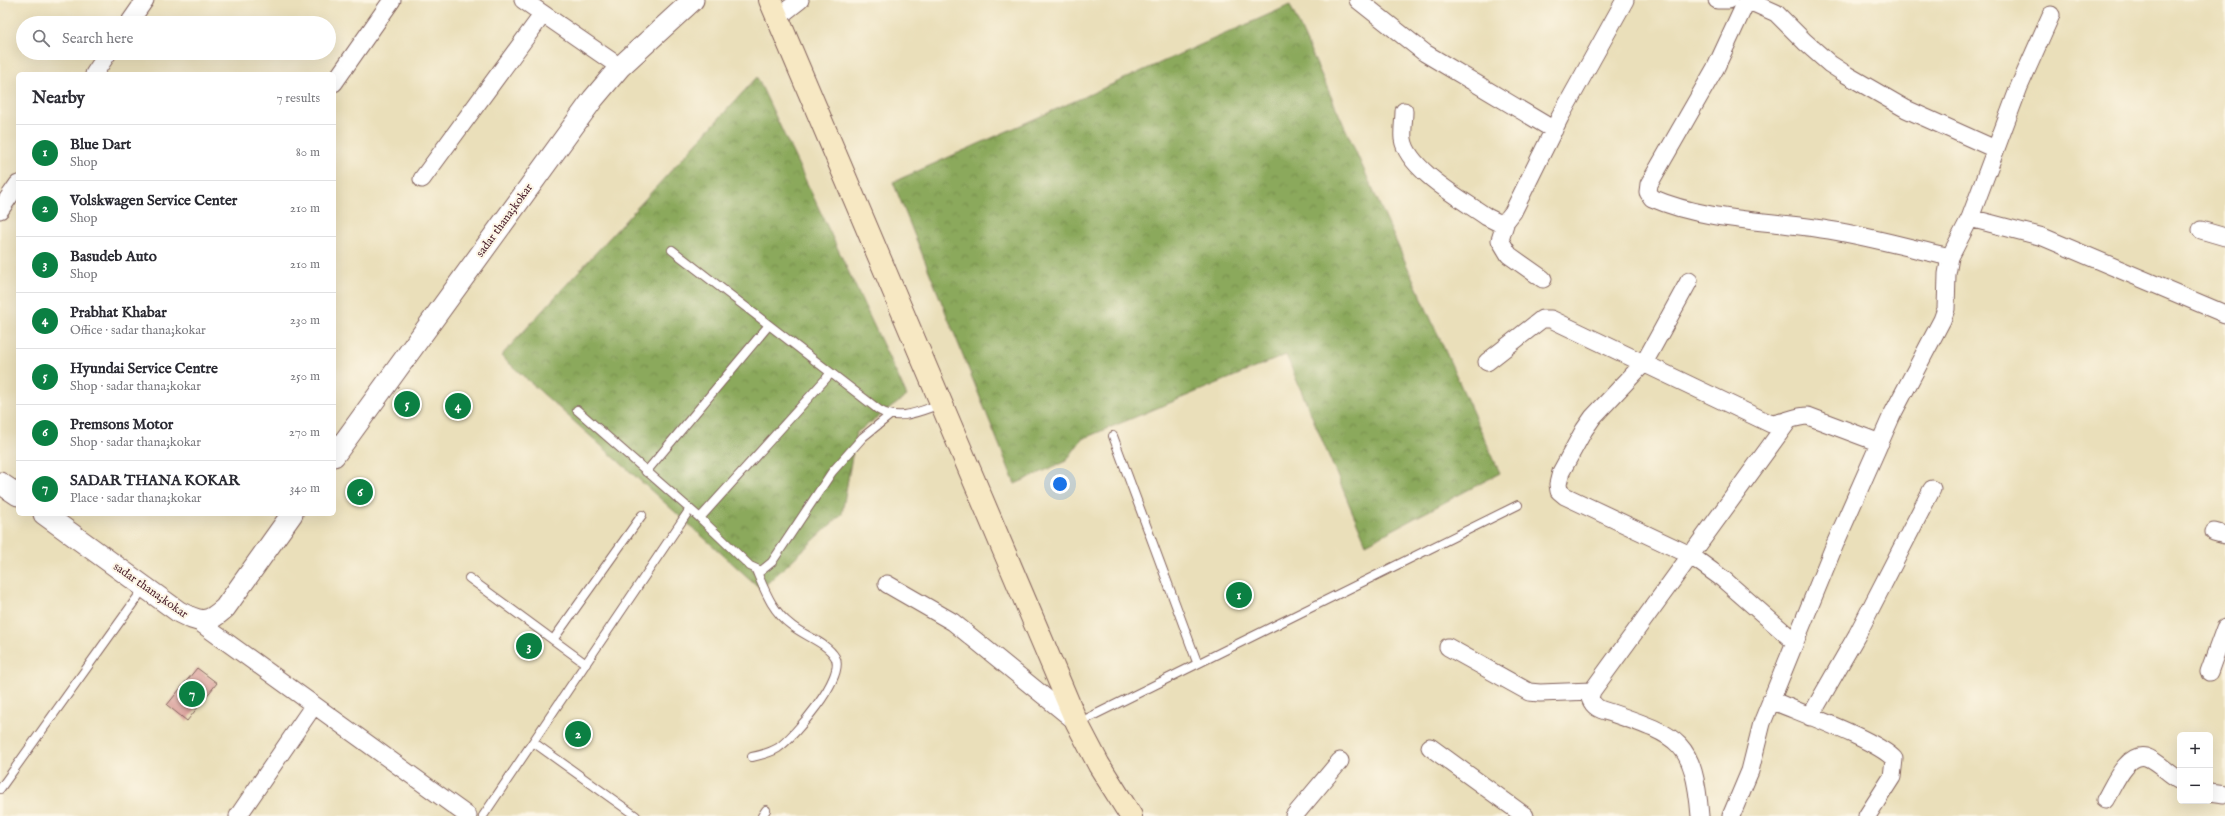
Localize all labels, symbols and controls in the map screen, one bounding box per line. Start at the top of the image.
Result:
search box [16,16,336,60]
icon: search [30,27,52,49]
text: Search here [62,29,133,48]
text: Nearby [32,88,85,109]
text: 7 results [276,90,320,107]
text: Blue Dart [70,135,131,154]
text: 1 [43,144,47,161]
text: 80 m [296,144,320,161]
text: Shop [70,154,98,171]
street label: sadar thana;kokar [473,180,537,260]
text: Volskwagen Service Center [70,191,237,210]
text: 2 [42,200,48,217]
text: 210 m [290,200,320,217]
text: Shop [70,210,98,227]
text: Basudeb Auto [70,247,157,266]
text: 3 [43,256,47,273]
text: 210 m [290,256,320,273]
text: Shop [70,266,98,283]
text: Prabhat Khabar [70,303,167,322]
text: 4 [42,312,48,329]
text: 230 m [290,312,320,329]
text: Office · sadar thana;kokar [70,322,206,339]
text: Hyundai Service Centre [70,359,218,378]
text: 5 [43,368,47,385]
text: 250 m [290,368,320,385]
text: Shop · sadar thana;kokar [70,378,201,395]
pin: 5 [394,389,420,419]
pin: 4 [445,391,471,421]
text: Premsons Motor [70,415,173,434]
text: 6 [42,424,48,441]
text: 270 m [289,424,320,441]
text: Shop · sadar thana;kokar [70,434,201,451]
text: SADAR THANA KOKAR [70,471,240,490]
your location [1050,474,1070,494]
pin: 6 [347,477,373,507]
text: 7 [42,480,48,497]
text: 340 m [290,480,320,497]
text: Place · sadar thana;kokar [70,490,202,507]
street label: sadar thana;kokar [111,559,191,622]
pin: 1 [1226,580,1252,610]
pin: 3 [516,631,542,661]
pin: 7 [179,679,205,709]
pin: 2 [565,719,591,749]
map controls [2177,732,2213,804]
button: + [2177,732,2213,768]
button: − [2177,768,2213,804]

